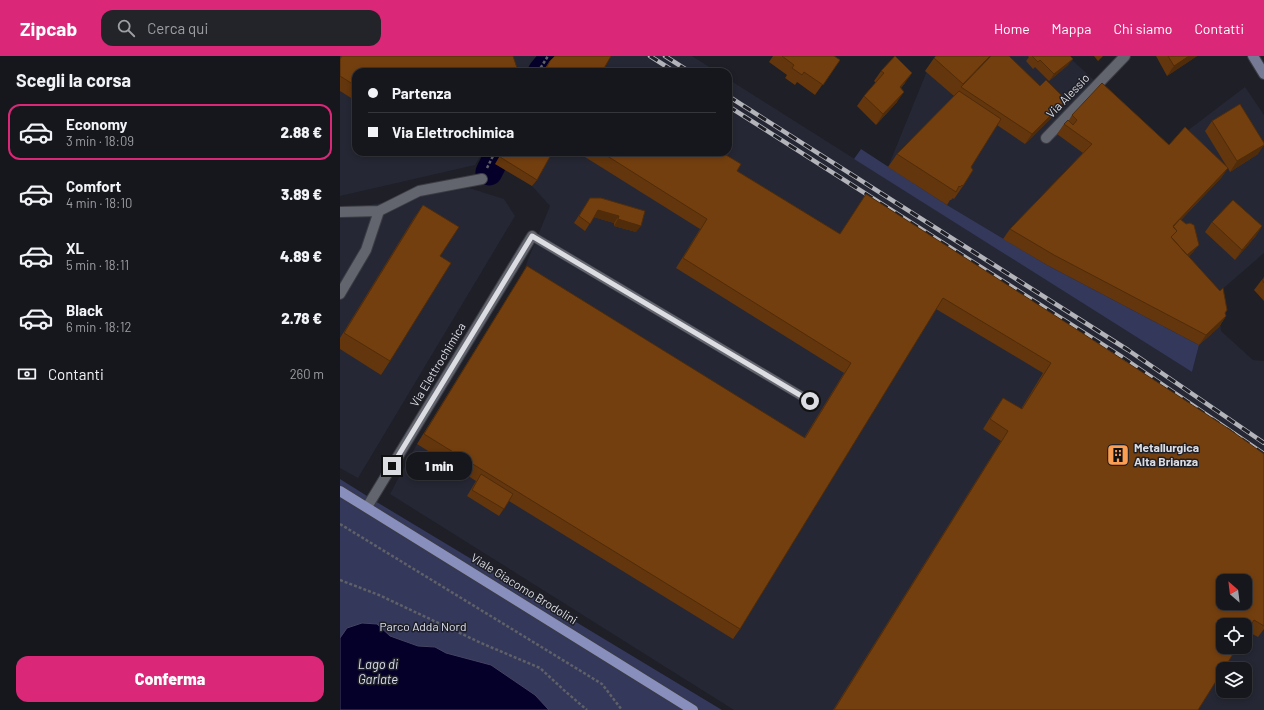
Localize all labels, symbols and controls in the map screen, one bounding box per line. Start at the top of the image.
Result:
search box [101,10,381,46]
text: Zipcab [20,17,77,40]
icon: search [115,17,137,39]
text: Cerca qui [147,19,208,37]
text: Home [994,20,1030,37]
text: Mappa [1052,20,1091,37]
text: Chi siamo [1113,20,1172,37]
text: Contatti [1194,20,1244,37]
text: Scegli la corsa [16,69,131,91]
street label: Via Alessio [1043,70,1092,120]
text: Partenza [392,84,451,102]
icon: car [18,114,54,150]
text: Economy [66,115,127,133]
text: 2.88 € [280,123,322,141]
text: Via Elettrochimica [392,123,514,141]
text: 3 min · 18:09 [66,133,134,149]
icon: car [18,176,54,212]
text: Comfort [66,177,121,195]
text: 3.89 € [281,185,322,203]
text: 4 min · 18:10 [66,195,132,211]
icon: car [18,238,54,274]
text: XL [66,239,84,257]
text: 4.89 € [280,247,322,265]
text: 5 min · 18:11 [66,257,129,273]
icon: car [18,300,54,336]
text: Black [66,301,103,319]
text: 2.78 € [281,309,322,327]
text: 6 min · 18:12 [66,319,132,335]
street label: Via Elettrochimica [406,320,468,409]
icon: cash [16,363,38,385]
text: Contanti [48,365,104,383]
text: 260 m [290,366,324,382]
route start [801,392,819,410]
place label: Metallurgica Alta Brianza [1134,440,1199,468]
building icon: Metallurgica Alta Brianza [1105,442,1131,468]
callout: 1 min [406,452,472,480]
route end [383,457,401,475]
text: 1 min [425,458,453,474]
street label: Viale Giacomo Brodolini [469,550,580,627]
north arrow [1216,574,1252,610]
map controls [1216,574,1252,698]
button: locate [1216,618,1252,654]
park label: Parco Adda Nord [380,619,466,633]
button: Conferma [16,656,324,702]
water label: Lago di Garlate [358,656,399,687]
button: layers [1216,662,1252,698]

